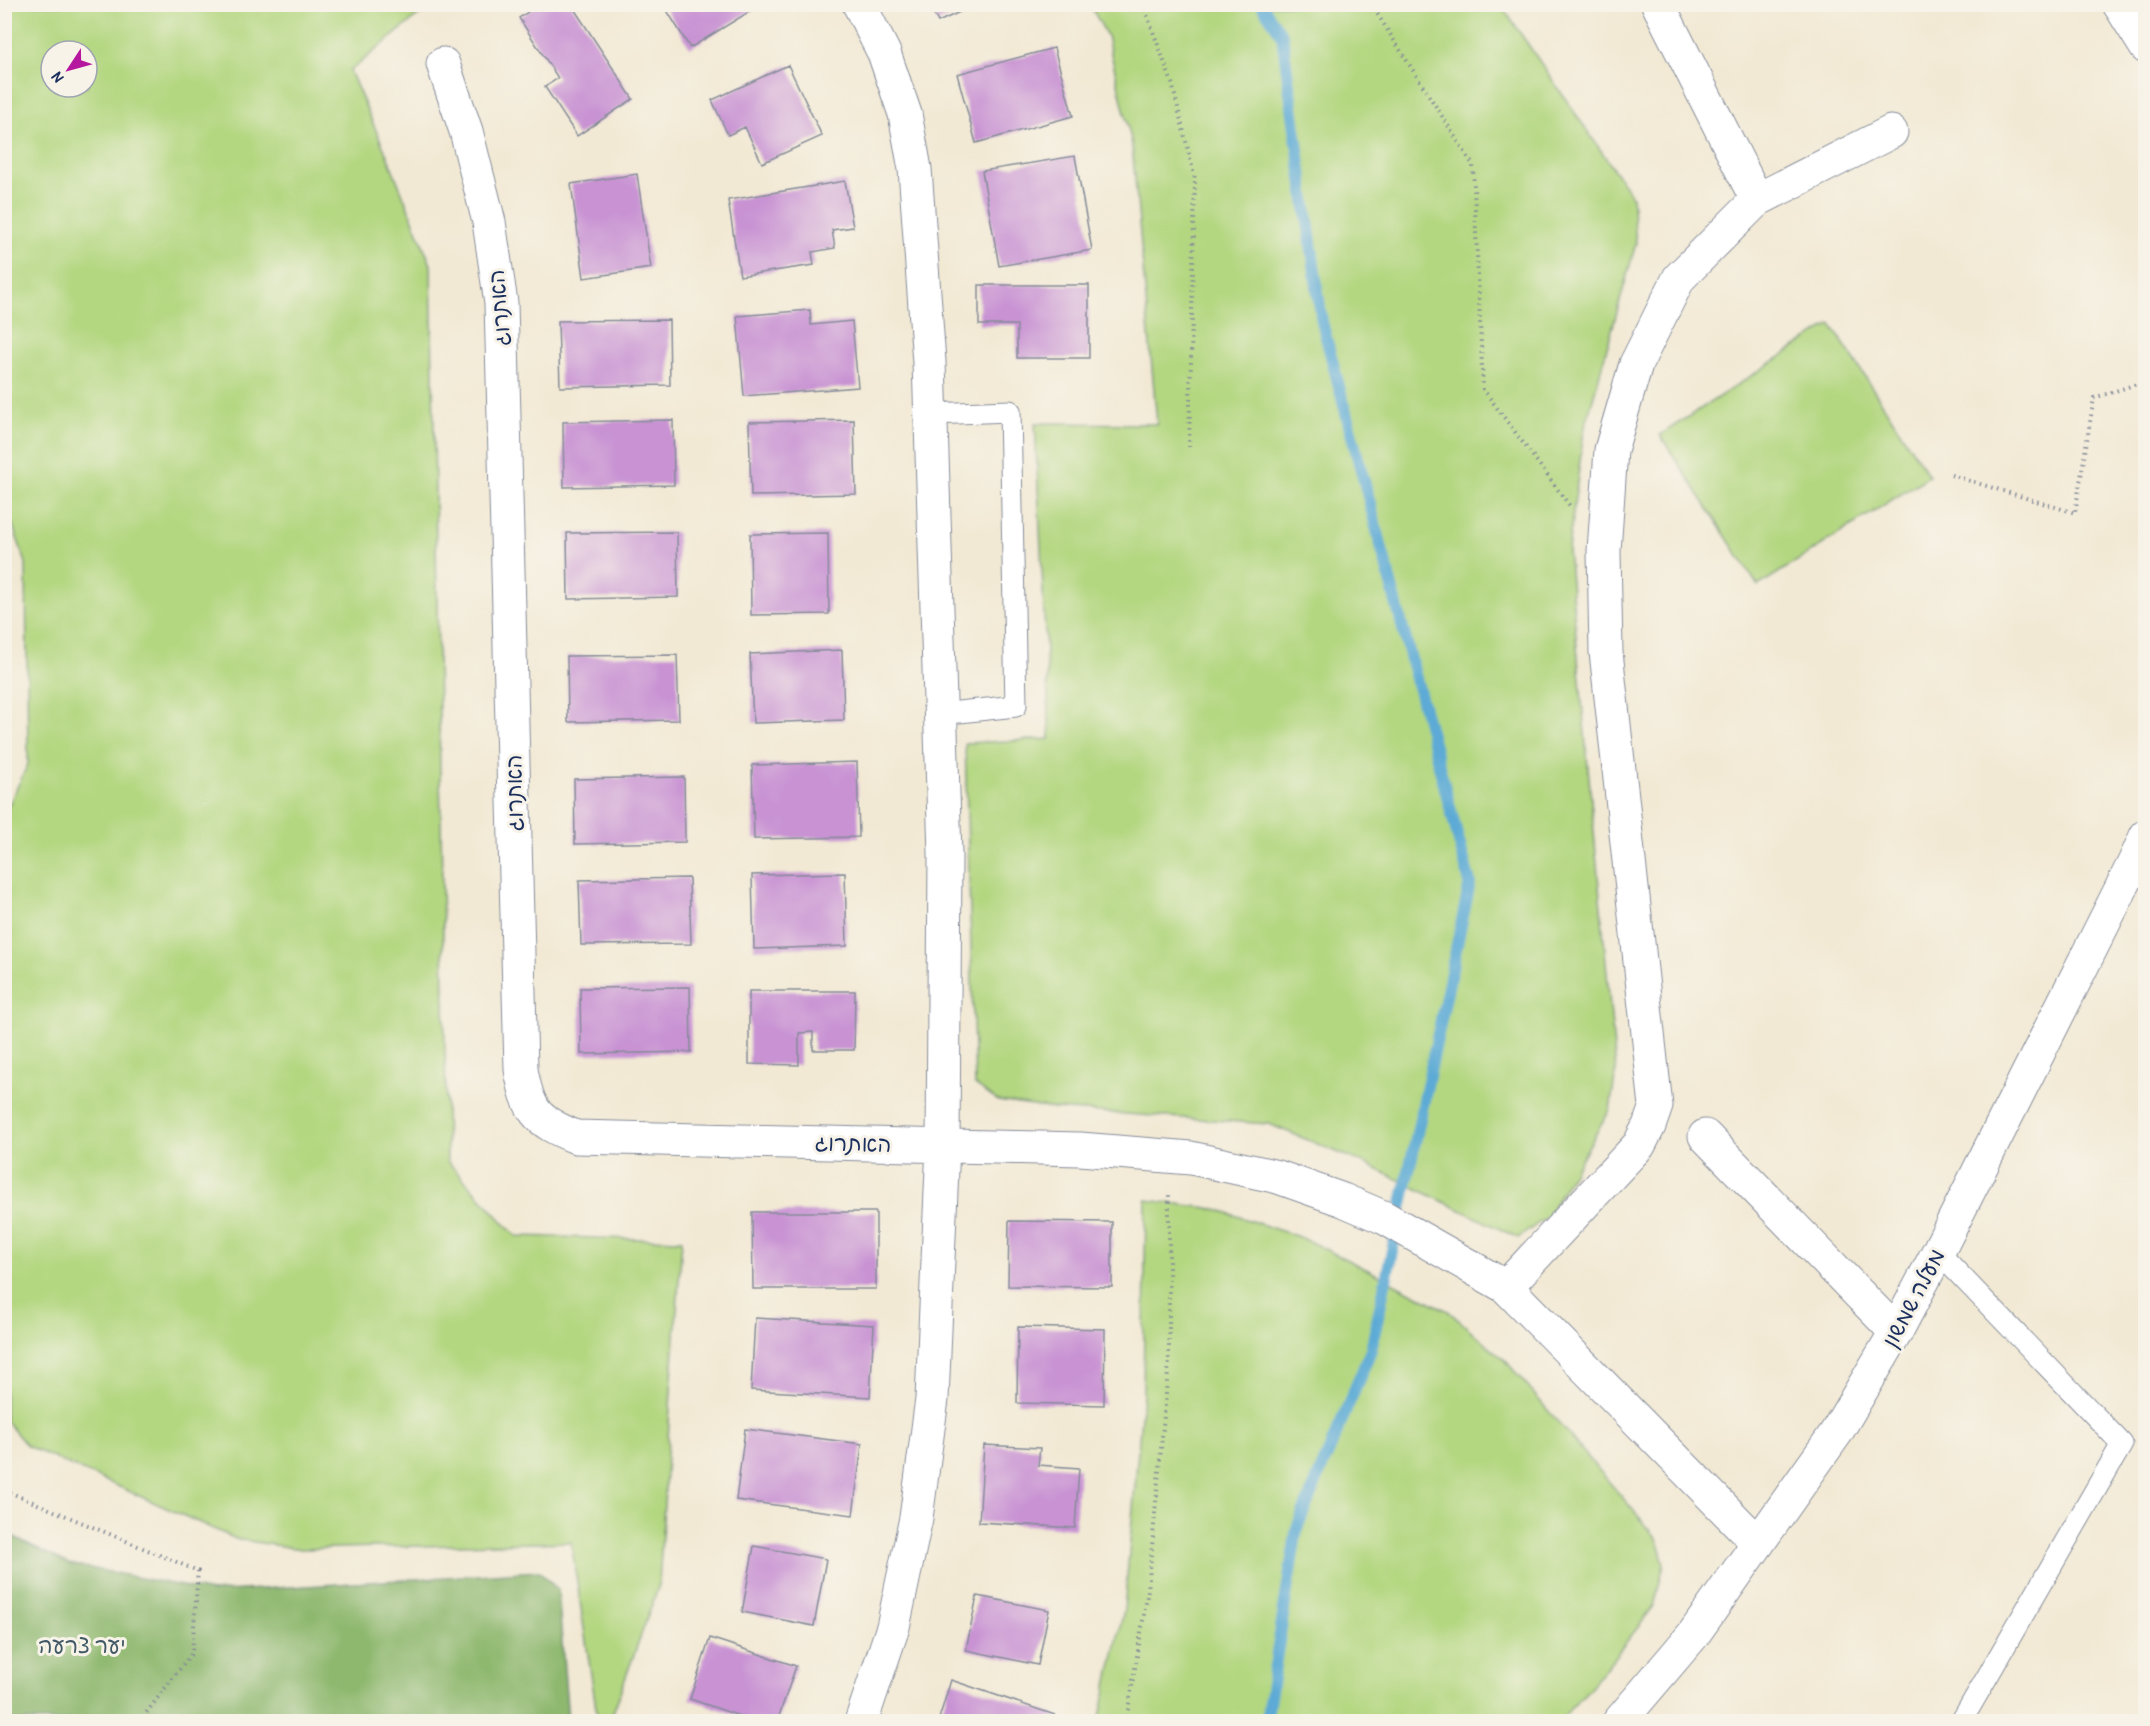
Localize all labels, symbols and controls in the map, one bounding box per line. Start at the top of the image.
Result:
north arrow [39,39,99,99]
text: N [45,68,68,88]
street label: האתרוג [481,269,517,347]
street label: האתרוג [498,754,530,832]
street label: האתרוג [814,1127,892,1159]
street label: מעלה שמשון [1874,1243,1952,1353]
park label: יער צרעה [38,1630,126,1660]

